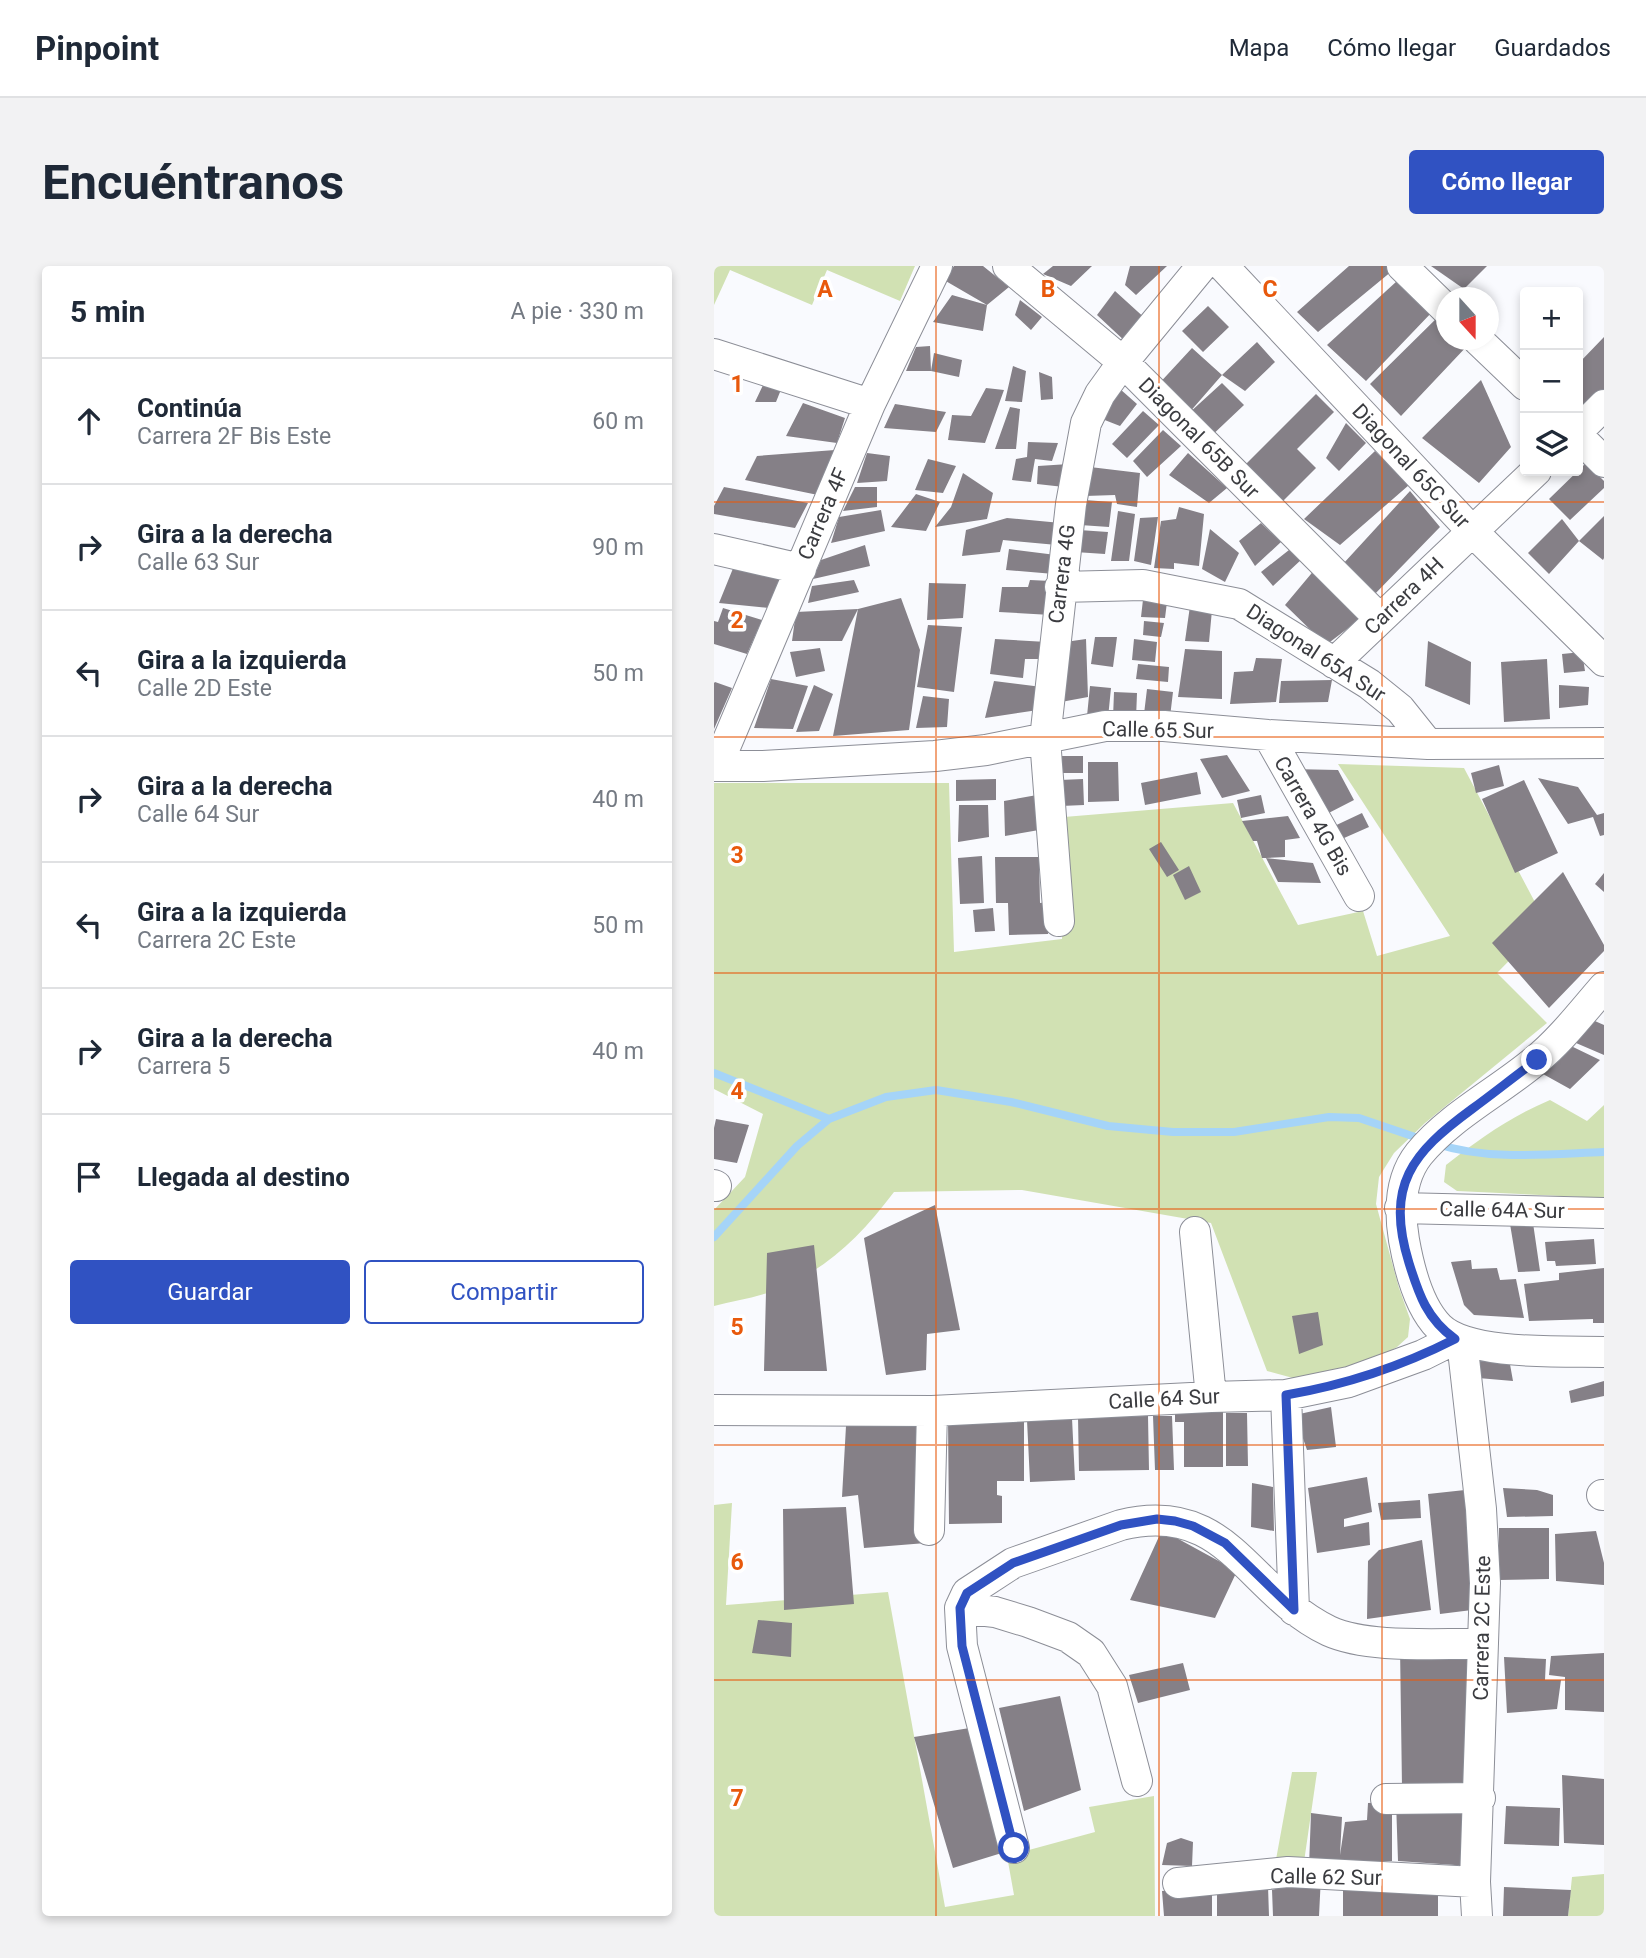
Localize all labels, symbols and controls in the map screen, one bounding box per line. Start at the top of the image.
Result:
text: Pinpoint [35,29,159,68]
text: Mapa [1229,34,1289,62]
text: Cómo llegar [1327,34,1456,62]
text: Guardados [1494,34,1611,62]
button: Cómo llegar [1409,150,1604,214]
text: Encuéntranos [42,154,344,211]
text: A [817,276,833,303]
text: B [1041,276,1055,303]
text: C [1262,276,1278,303]
north arrow [1436,287,1499,350]
map controls [1520,287,1583,476]
button: + [1520,287,1583,350]
text: 5 min [70,294,145,329]
text: A pie · 330 m [511,298,644,325]
button: − [1520,350,1583,413]
text: 1 [730,371,744,398]
street label: Diagonal 65B Sur [1134,373,1264,503]
text: Continúa [137,393,242,423]
street label: Diagonal 65C Sur [1347,399,1475,533]
icon: ahead [70,402,108,440]
text: 60 m [592,408,644,435]
button: layers [1520,413,1583,476]
text: Carrera 2F Bis Este [137,423,331,450]
street label: Carrera 4F [793,465,853,563]
text: Gira a la derecha [137,519,333,549]
street label: Carrera 4G [1044,523,1080,625]
icon: right [70,528,108,566]
text: 90 m [592,534,644,561]
text: Calle 63 Sur [137,549,259,576]
street label: Carrera 4H [1360,552,1448,640]
street label: Diagonal 65A Sur [1242,599,1390,707]
text: 2 [730,607,744,634]
text: Gira a la izquierda [137,645,347,675]
icon: left [70,654,108,692]
text: 50 m [592,660,644,687]
text: Calle 2D Este [137,675,272,702]
street label: Calle 65 Sur [1102,717,1214,743]
street label: Carrera 4G Bis [1269,752,1357,880]
text: Gira a la derecha [137,771,333,801]
icon: right [70,780,108,818]
text: 40 m [592,786,644,813]
text: Calle 64 Sur [137,801,259,828]
text: 3 [730,842,744,869]
text: Gira a la izquierda [137,897,347,927]
icon: left [70,906,108,944]
text: 50 m [592,912,644,939]
text: Carrera 2C Este [137,927,296,954]
text: Gira a la derecha [137,1023,333,1053]
icon: right [70,1032,108,1070]
text: 40 m [592,1038,644,1065]
route end [1521,1044,1552,1075]
text: Carrera 5 [137,1053,231,1080]
text: 4 [730,1078,744,1105]
icon: arrive [70,1158,108,1196]
text: Llegada al destino [137,1162,350,1192]
street label: Calle 64A Sur [1439,1197,1565,1223]
button: Guardar [70,1260,350,1324]
button: Compartir [364,1260,644,1324]
text: 5 [730,1314,744,1341]
street label: Calle 64 Sur [1108,1384,1220,1414]
text: 6 [730,1549,744,1576]
street label: Carrera 2C Este [1469,1555,1495,1701]
text: 7 [730,1785,744,1812]
route start [998,1832,1029,1863]
street label: Calle 62 Sur [1270,1864,1382,1890]

